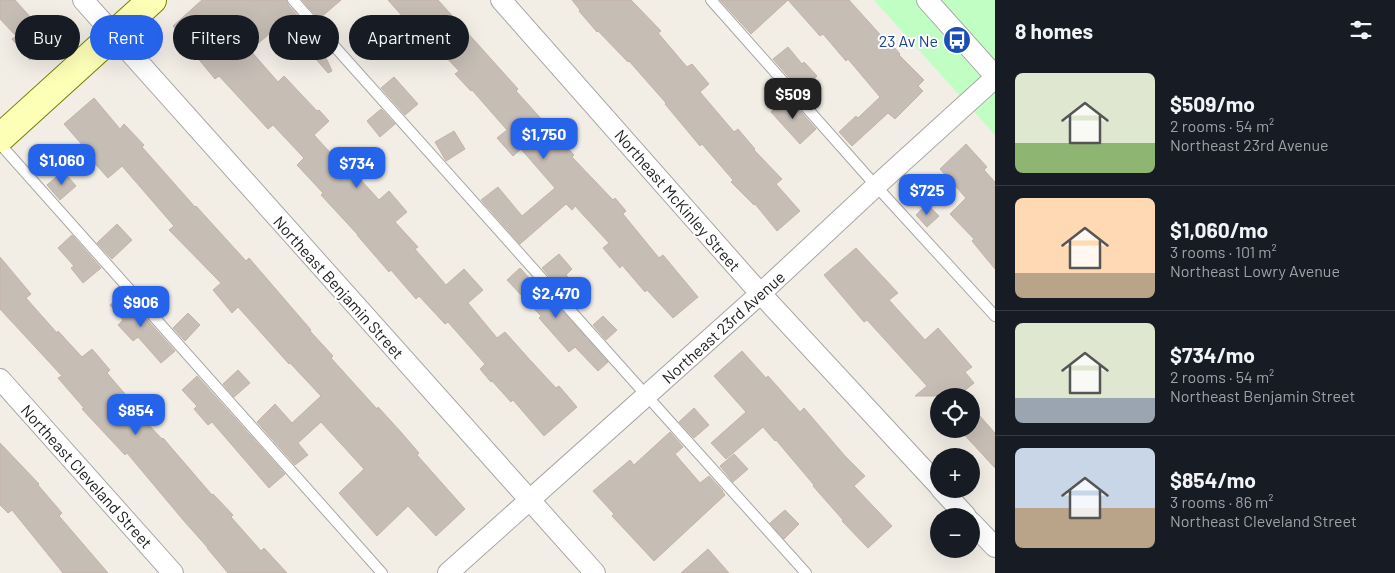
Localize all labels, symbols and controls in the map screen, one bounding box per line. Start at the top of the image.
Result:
chip: Buy [15,15,80,60]
chip: Rent [90,15,163,60]
chip: Filters [173,15,259,60]
chip: New [269,15,339,60]
chip: Apartment [349,15,469,60]
icon: filters [1347,16,1375,44]
text: 8 homes [1015,18,1093,43]
bus stop icon: 23 Av Ne [942,25,972,55]
place label: 23 Av Ne [879,31,938,50]
pin: $509 [763,78,823,120]
text: $509 [775,84,811,103]
text: $509/mo [1170,91,1255,116]
icon: home [1055,93,1115,153]
text: 2 rooms · 54 m² [1170,116,1274,135]
pin: $1,750 [503,118,585,160]
text: $1,750 [522,124,566,143]
street label: Northeast McKinley Street [611,125,745,275]
text: Northeast 23rd Avenue [1170,135,1329,154]
pin: $1,060 [21,144,103,186]
pin: $734 [327,146,387,189]
text: $1,060 [39,150,85,169]
text: $734 [339,153,375,172]
pin: $725 [897,174,957,216]
text: $725 [910,180,944,199]
street label: Northeast Benjamin Street [270,212,408,362]
text: $1,060/mo [1170,217,1268,242]
icon: home [1055,218,1115,278]
text: 3 rooms · 101 m² [1170,242,1277,261]
text: Northeast Lowry Avenue [1170,261,1340,280]
street label: Northeast 23rd Avenue [658,267,788,387]
pin: $2,470 [515,276,597,319]
text: $2,470 [532,283,580,302]
pin: $906 [111,286,171,328]
text: $906 [123,292,159,311]
text: $734/mo [1170,342,1255,367]
icon: home [1055,343,1115,403]
text: 2 rooms · 54 m² [1170,367,1274,386]
text: Northeast Benjamin Street [1170,386,1355,405]
map controls [930,388,980,558]
button: locate [930,388,980,438]
pin: $854 [106,394,166,436]
street label: Northeast Cleveland Street [17,400,157,552]
text: $854 [118,400,154,419]
button: + [930,448,980,498]
text: $854/mo [1170,467,1256,492]
icon: home [1055,468,1115,528]
text: 3 rooms · 86 m² [1170,492,1274,511]
button: − [930,508,980,558]
text: Northeast Cleveland Street [1170,511,1357,530]

